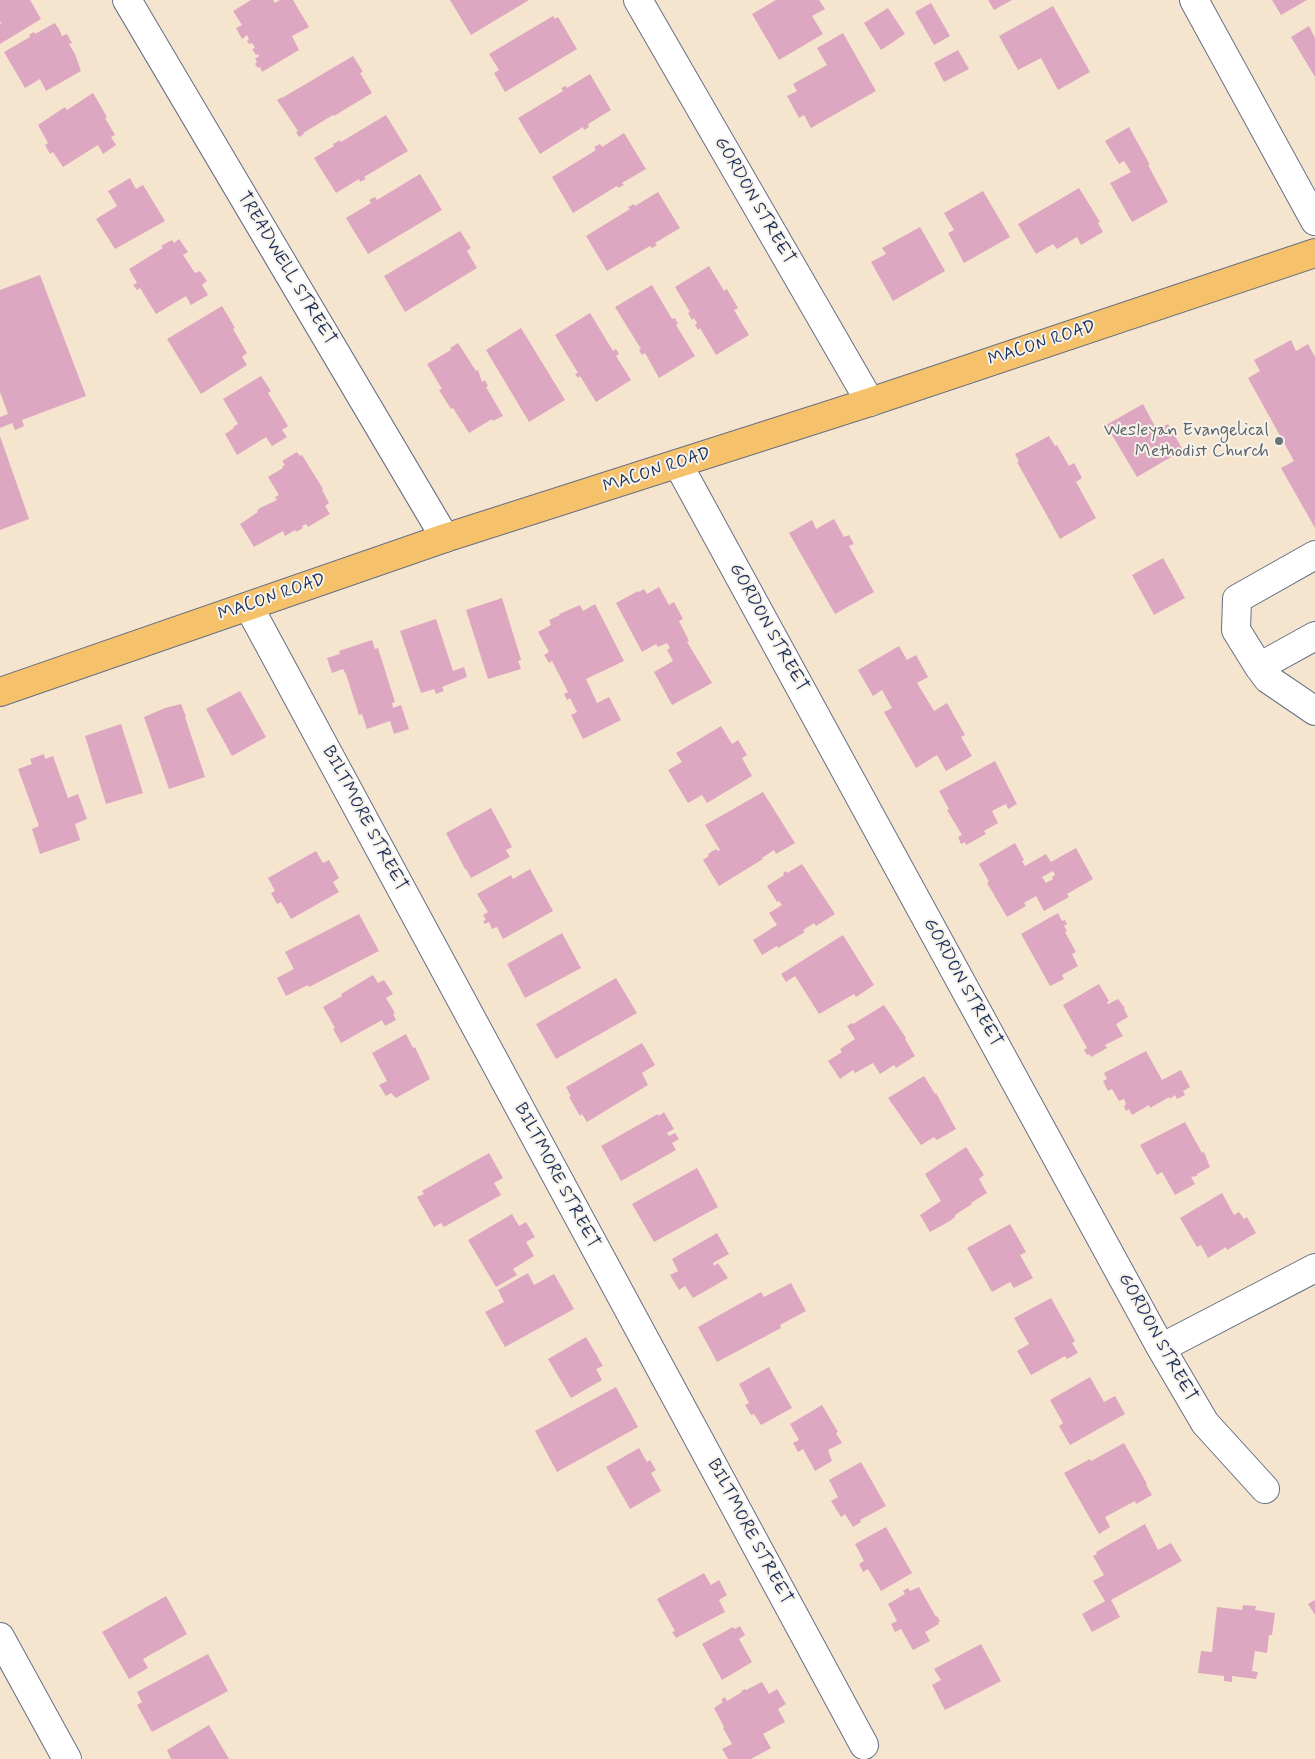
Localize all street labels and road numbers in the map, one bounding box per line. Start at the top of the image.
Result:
street label: GORDON STREET [709,133,799,269]
street label: TREADWELL STREET [232,188,340,350]
street label: MACON ROAD [985,316,1099,372]
street label: MACON ROAD [600,443,714,499]
street label: GORDON STREET [724,560,812,696]
street label: MACON ROAD [216,570,328,626]
street label: BILTMORE STREET [317,743,411,895]
street label: GORDON STREET [918,915,1006,1051]
street label: BILTMORE STREET [509,1100,603,1252]
street label: GORDON STREET [1113,1270,1201,1406]
street label: BILTMORE STREET [702,1456,796,1608]

